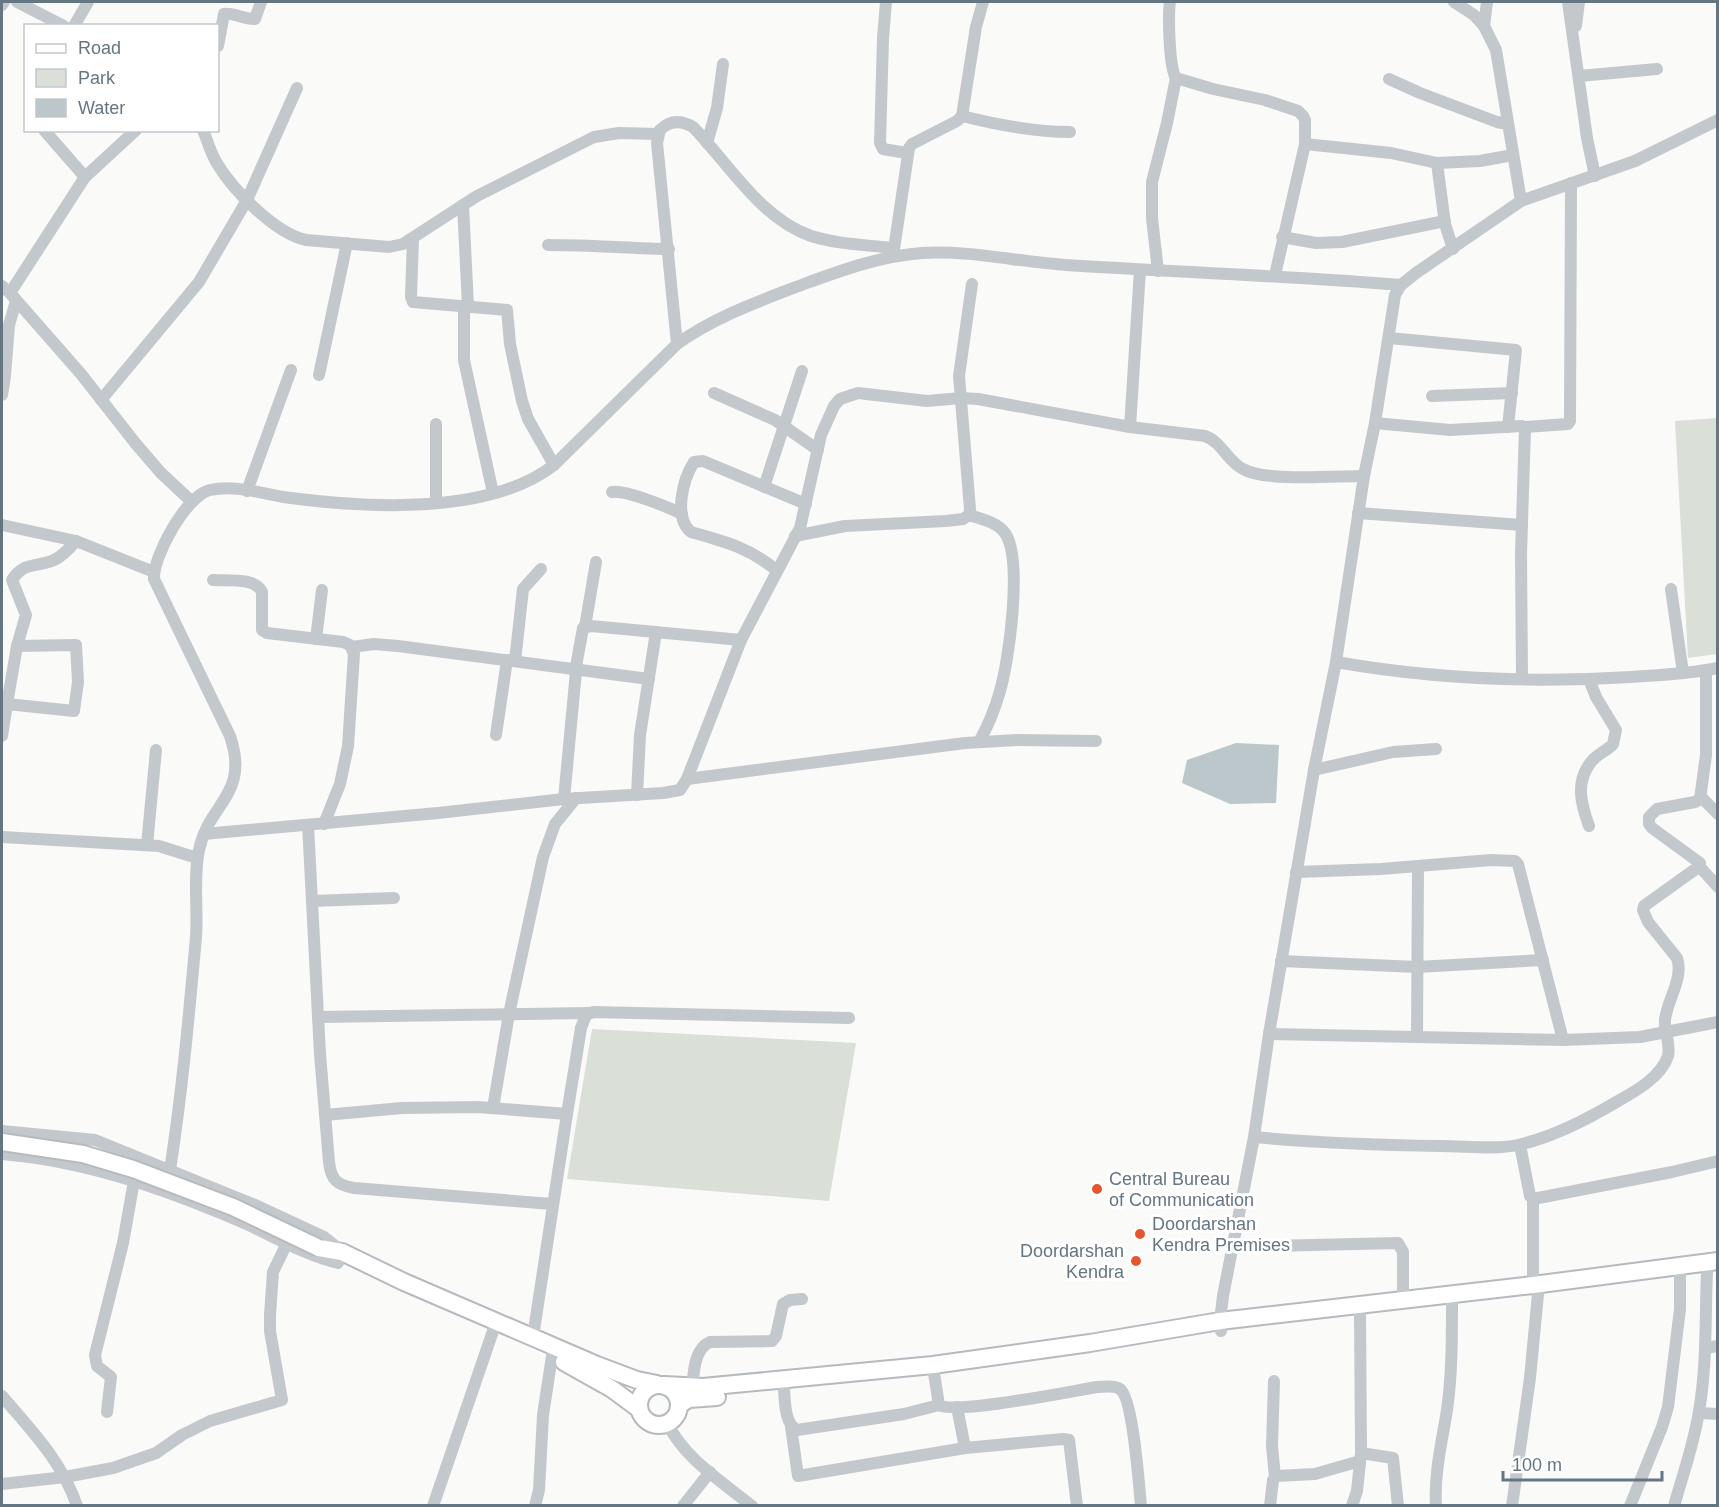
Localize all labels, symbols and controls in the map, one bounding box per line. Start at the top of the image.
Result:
legend [24,24,219,132]
text: Road [78,38,121,58]
text: Park [78,68,116,88]
text: Water [78,98,125,118]
place label: Central Bureau of Communication [1109,1169,1254,1210]
marker: Central Bureau of Communication [1090,1182,1104,1196]
place label: Doordarshan Kendra Premises [1152,1214,1290,1255]
marker: Doordarshan Kendra Premises [1133,1227,1147,1241]
place label: Doordarshan Kendra [1020,1241,1125,1282]
marker: Doordarshan Kendra [1129,1254,1143,1268]
scale bar [1503,1444,1662,1482]
text: 100 m [1512,1455,1562,1475]

